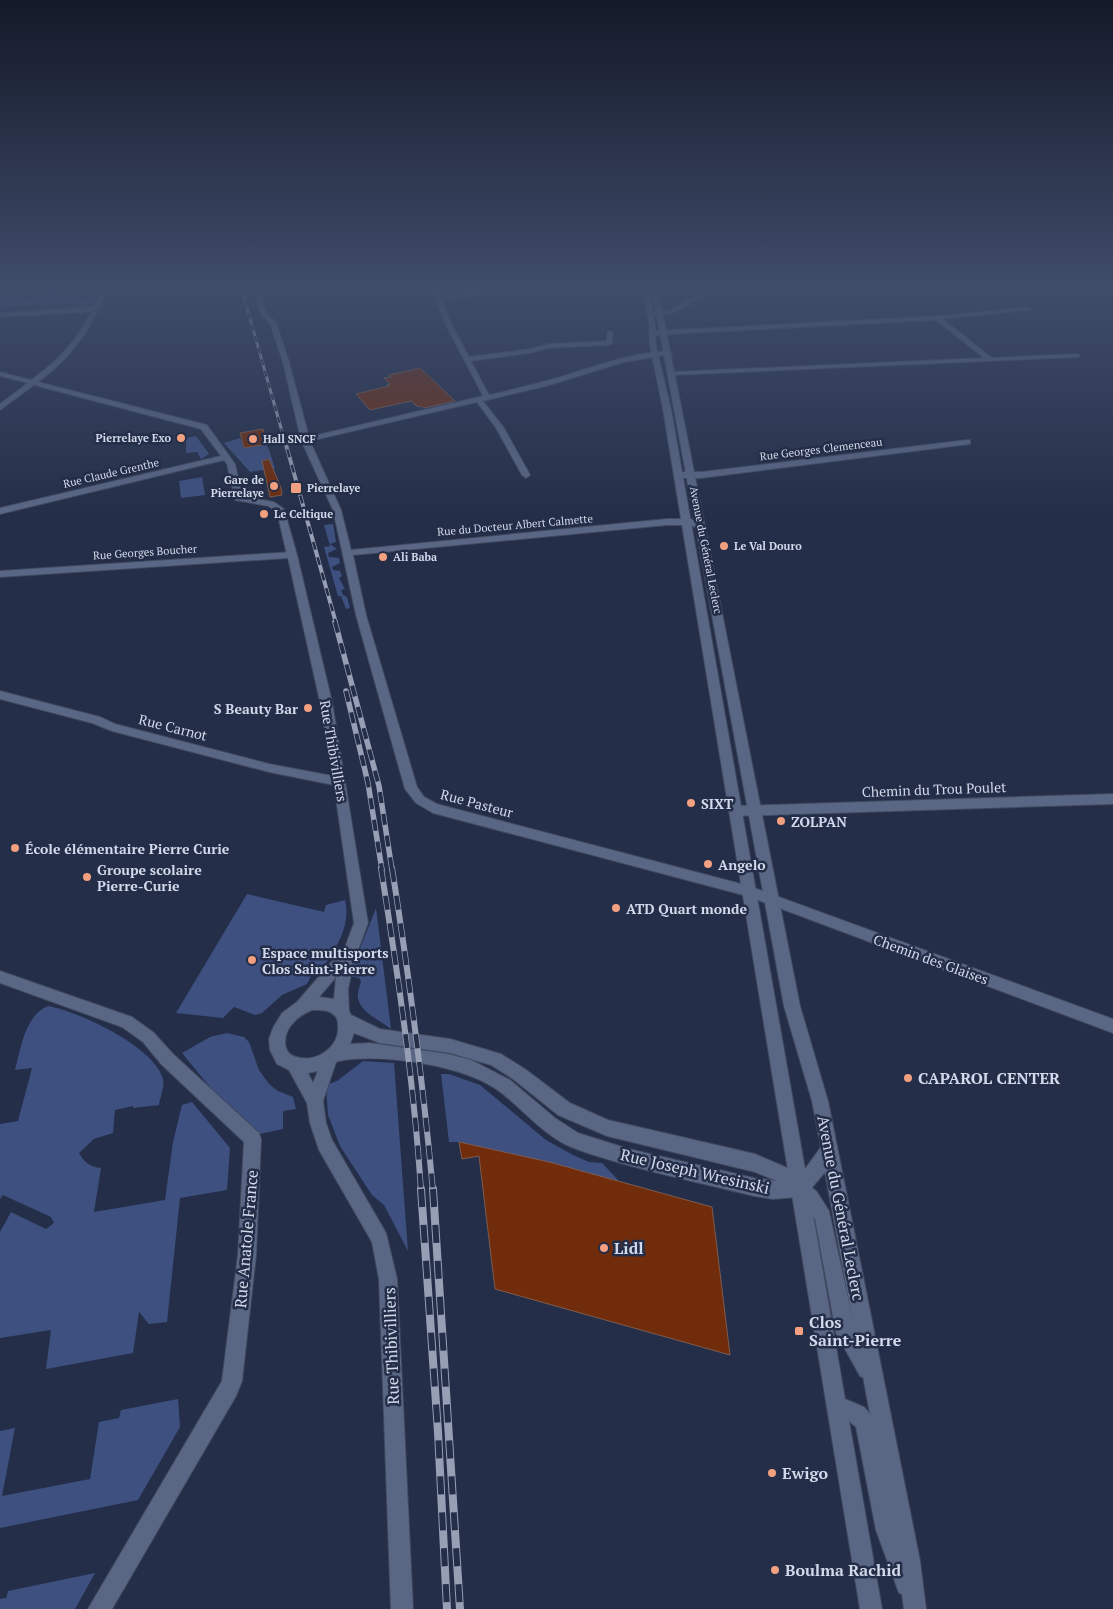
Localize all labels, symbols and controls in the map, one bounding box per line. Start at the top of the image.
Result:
place label: Pierrelaye Exo [96,431,171,445]
marker: Pierrelaye Exo [175,432,187,444]
place label: Hall SNCF [263,432,316,446]
marker: Hall SNCF [247,433,259,445]
street label: Rue Georges Clemenceau [759,434,884,463]
street label: Rue Claude Grenthe [62,455,161,491]
place label: Gare de Pierrelaye [211,473,264,500]
marker: Gare de Pierrelaye [268,480,280,492]
marker: Pierrelaye [289,481,303,495]
place label: Pierrelaye [307,481,360,495]
street label: Avenue du Général Leclerc [687,485,725,615]
place label: Le Celtique [274,507,333,521]
marker: Le Celtique [258,508,270,520]
street label: Rue du Docteur Albert Calmette [437,511,594,539]
place label: Le Val Douro [734,539,802,553]
marker: Le Val Douro [718,540,730,552]
street label: Rue Georges Boucher [93,541,198,563]
place label: Ali Baba [393,550,437,564]
marker: Ali Baba [377,551,389,563]
place label: S Beauty Bar [214,699,298,718]
street label: Rue Thibivilliers [316,699,352,803]
marker: S Beauty Bar [302,702,314,714]
street label: Rue Carnot [137,709,210,745]
street label: Chemin du Trou Poulet [861,777,1007,801]
street label: Rue Pasteur [439,784,516,822]
place label: SIXT [701,794,734,813]
marker: SIXT [685,797,697,809]
place label: ZOLPAN [791,812,847,831]
marker: ZOLPAN [775,815,787,827]
place label: École élémentaire Pierre Curie [25,839,230,858]
marker: École élémentaire Pierre Curie [9,842,21,854]
place label: Angelo [718,855,766,874]
marker: Angelo [702,858,714,870]
place label: Groupe scolaire Pierre-Curie [97,860,202,895]
marker: Groupe scolaire Pierre-Curie [81,871,93,883]
place label: ATD Quart monde [626,899,747,918]
marker: ATD Quart monde [610,902,622,914]
street label: Chemin des Glaises [871,929,991,989]
place label: Espace multisports Clos Saint-Pierre [262,943,389,978]
marker: Espace multisports Clos Saint-Pierre [246,954,258,966]
place label: CAPAROL CENTER [918,1067,1060,1089]
marker: CAPAROL CENTER [902,1072,914,1084]
street label: Avenue du Général Leclerc [812,1113,870,1303]
street label: Rue Joseph Wresinski [618,1143,772,1199]
street label: Rue Anatole France [229,1169,263,1309]
place label: Lidl [614,1237,644,1259]
marker: Lidl [598,1242,610,1254]
street label: Rue Thibivilliers [378,1287,404,1405]
place label: Clos Saint-Pierre [809,1311,902,1351]
marker: Clos Saint-Pierre [793,1325,805,1337]
place label: Ewigo [782,1462,829,1484]
marker: Ewigo [766,1467,778,1479]
place label: Boulma Rachid [785,1559,902,1581]
marker: Boulma Rachid [769,1564,781,1576]

